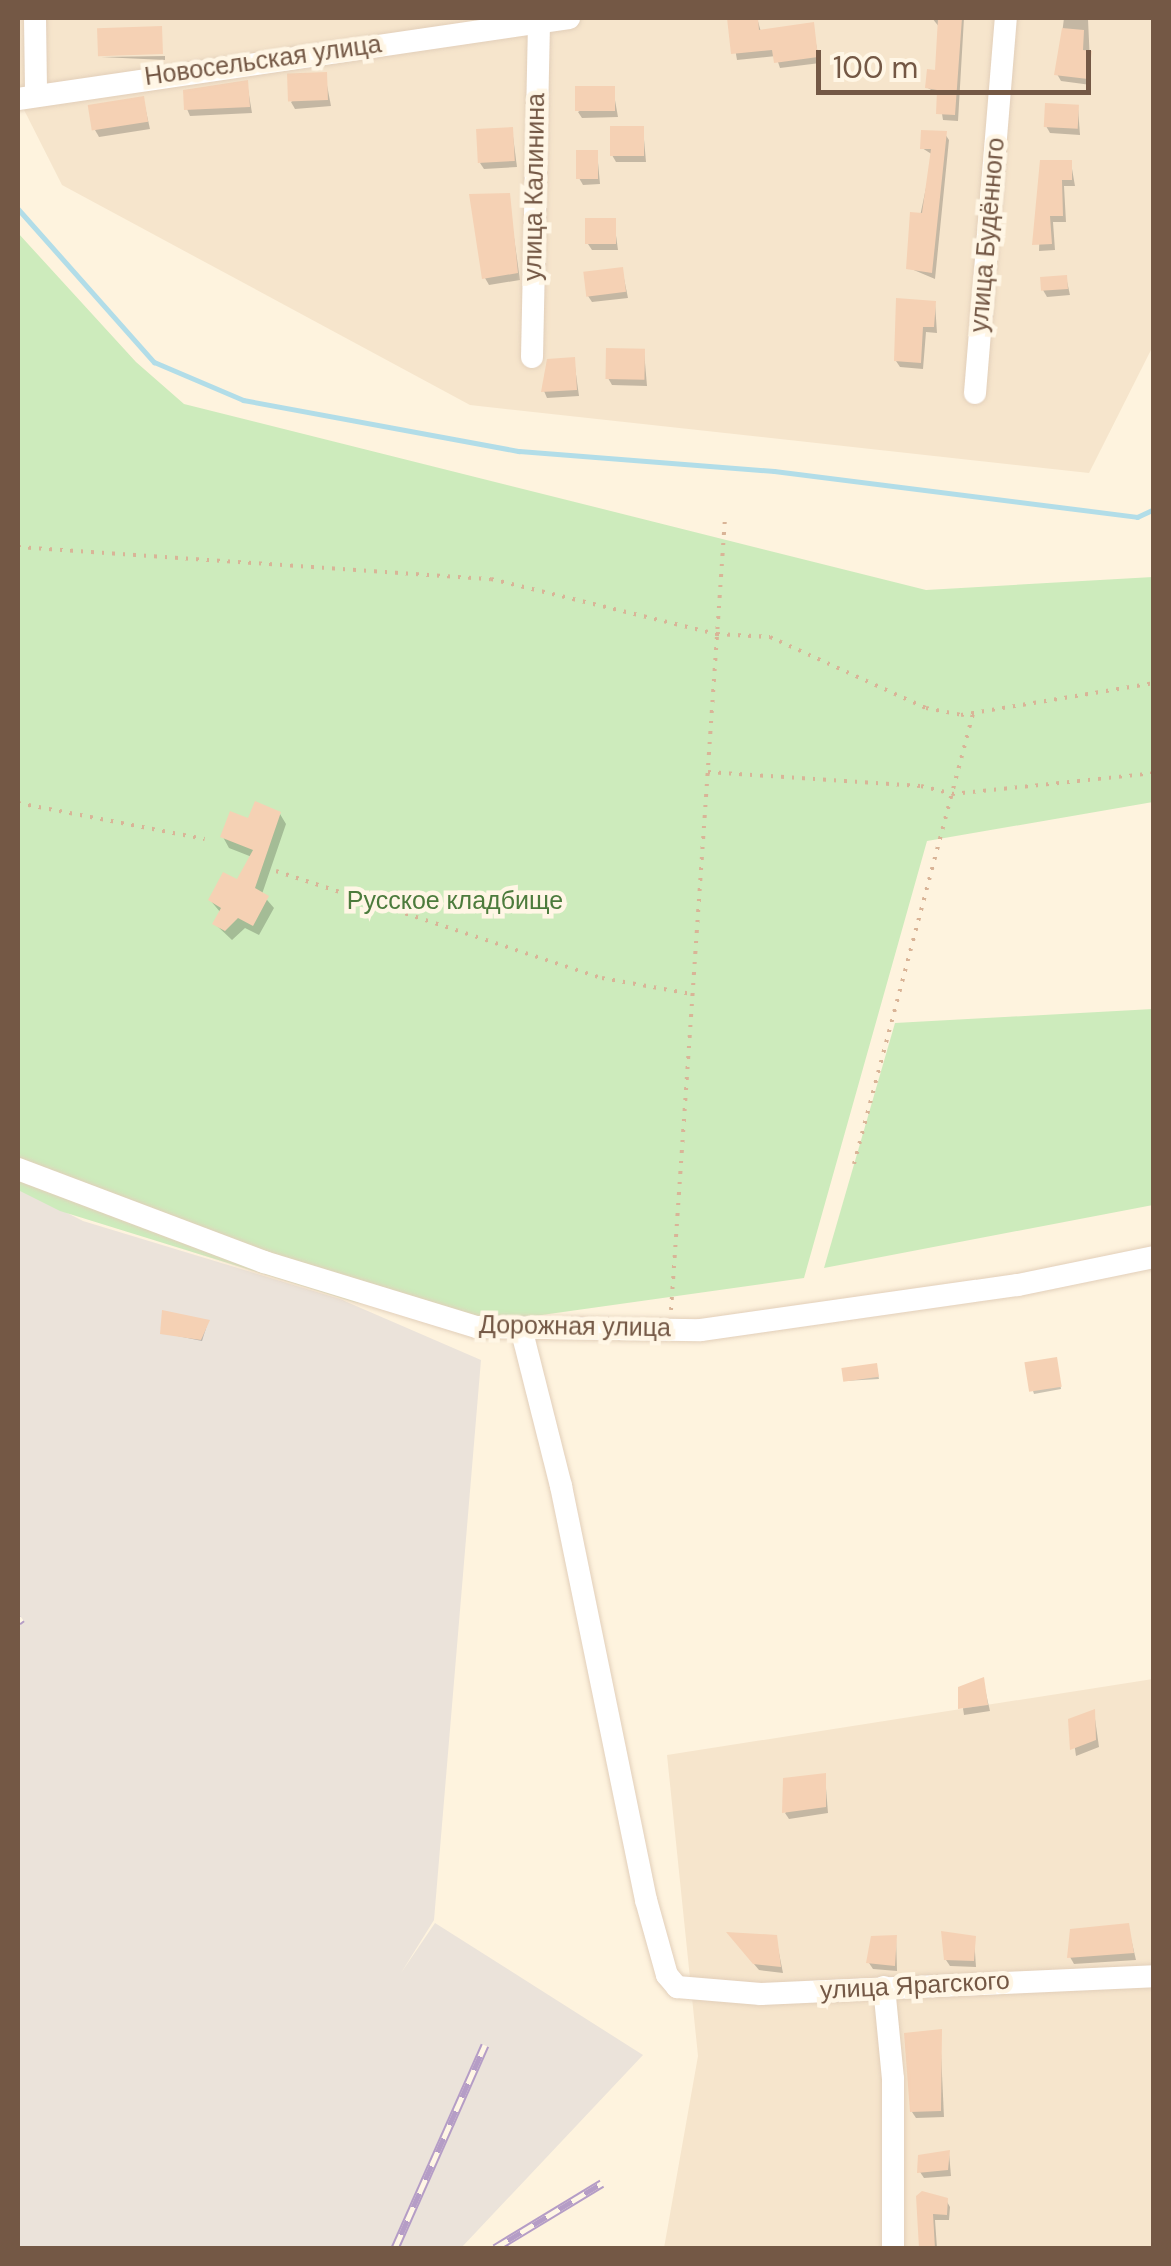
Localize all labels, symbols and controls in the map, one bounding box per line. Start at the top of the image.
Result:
street label: Новосельская улица [143,30,383,92]
scale bar [821,30,1096,92]
text: 100 m [833,48,918,87]
street label: улица Калинина [518,93,552,281]
street label: улица Будённого [965,136,1011,334]
park label: Русское кладбище [347,886,563,916]
street label: Дорожная улица [479,1310,671,1344]
street label: улица Ярагского [819,1966,1011,2006]

